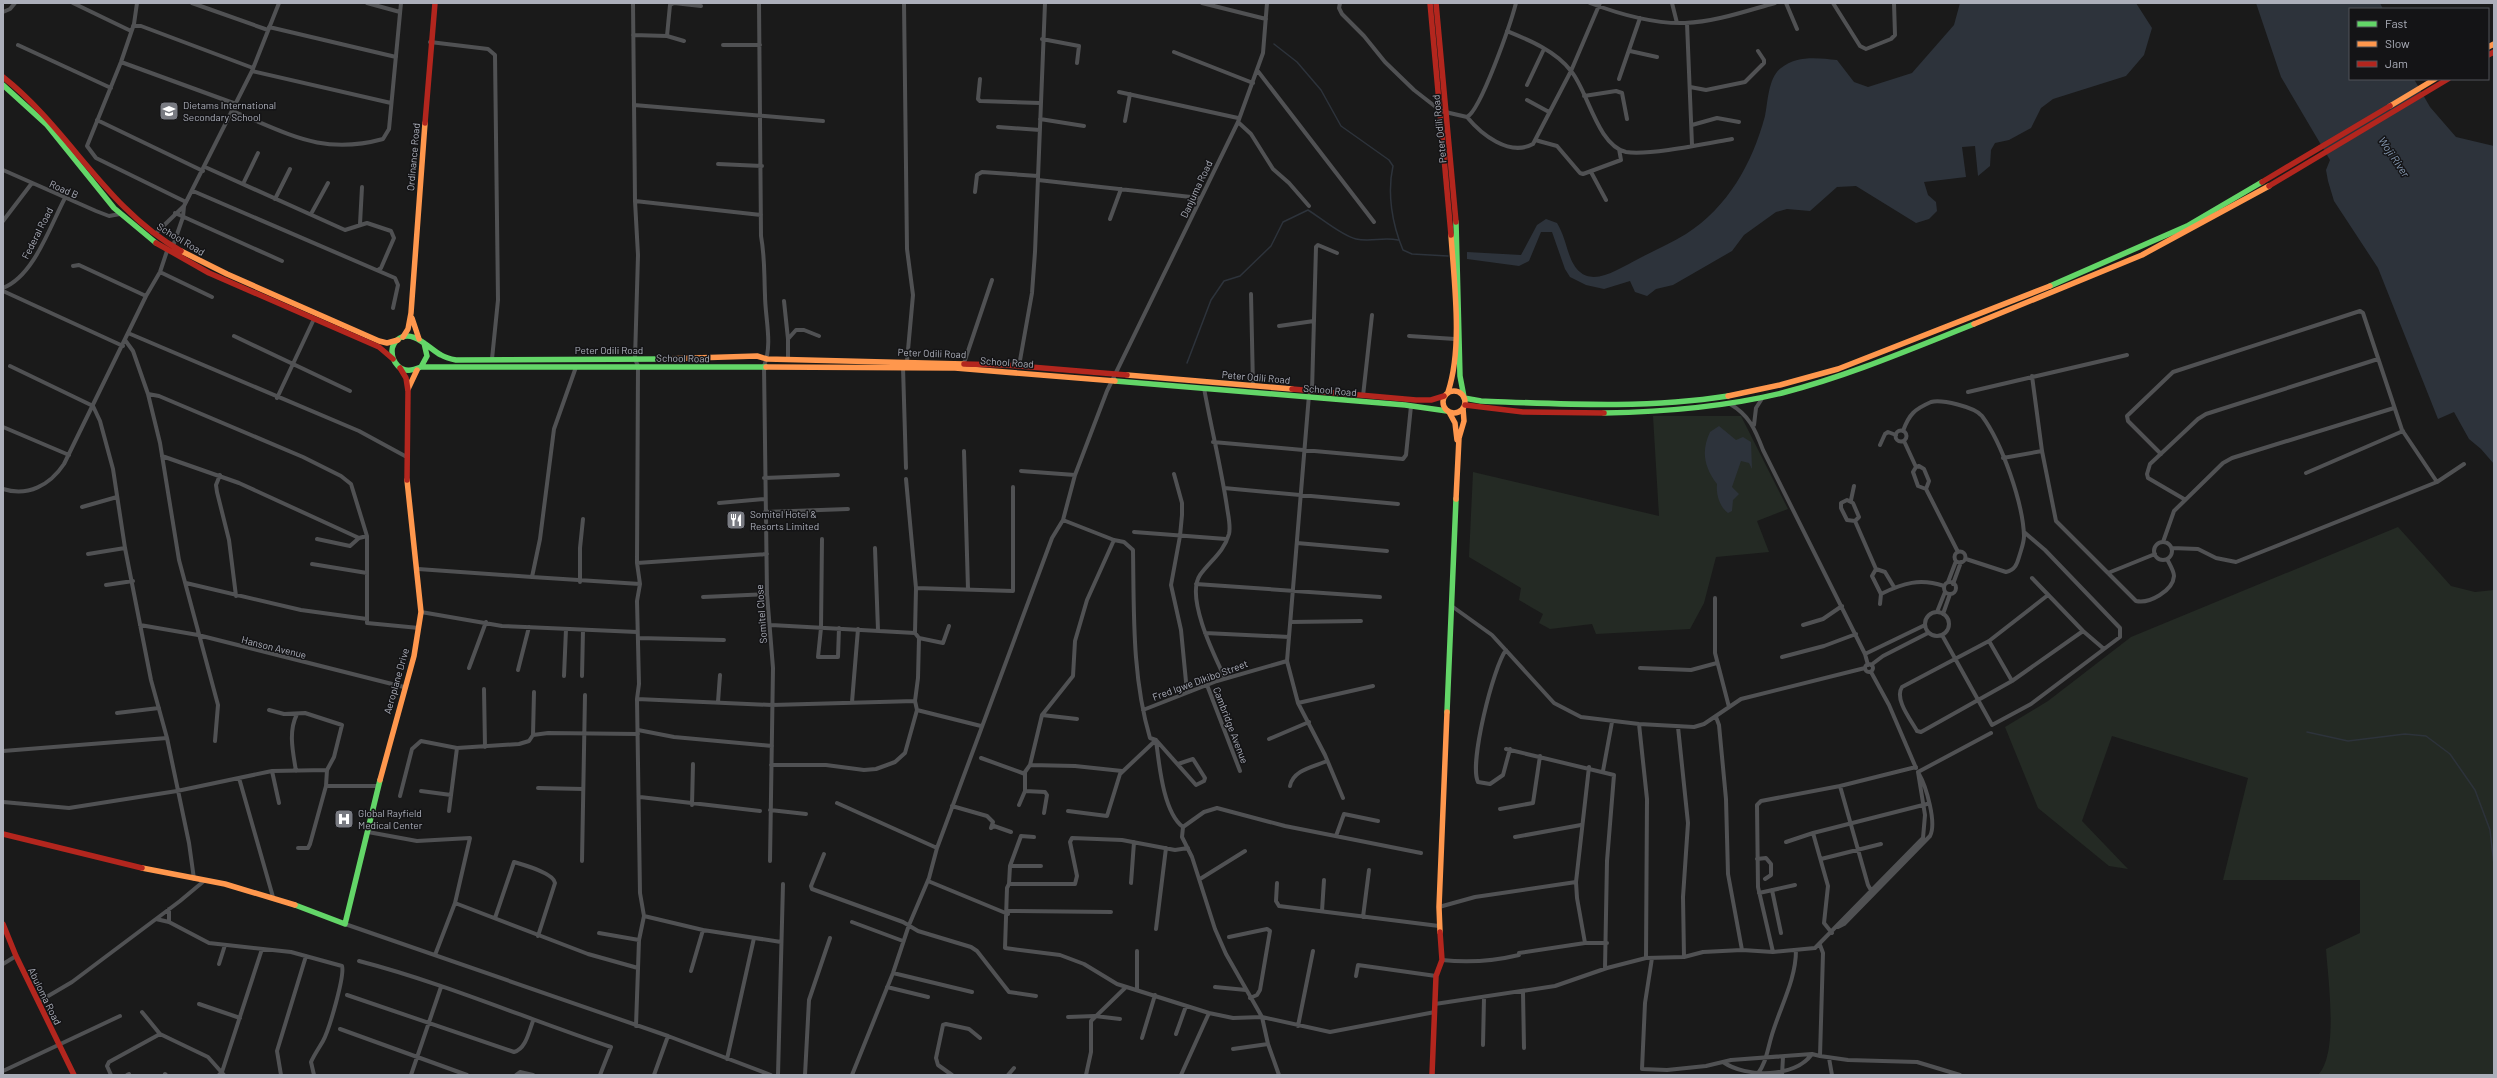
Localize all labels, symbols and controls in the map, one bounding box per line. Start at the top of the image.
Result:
legend [2349,8,2489,80]
text: Fast [2385,16,2408,30]
text: Slow [2385,36,2410,50]
text: Jam [2385,56,2408,70]
street label: Peter Odili Road [1429,94,1449,164]
place label: Dietams International Secondary School [183,99,276,123]
school or university icon: Dietams International Secondary School [158,100,180,122]
street label: Ordinance Road [404,122,422,192]
water label: Woji River [2376,134,2413,180]
street label: Danjuma Road [1177,158,1215,220]
street label: Road B [48,177,80,201]
street label: Federal Road [19,205,55,261]
street label: School Road [155,220,207,258]
street label: Peter Odili Road [575,344,643,356]
street label: Peter Odili Road [897,346,967,360]
street label: School Road [656,352,710,364]
street label: School Road [980,354,1034,370]
street label: Peter Odili Road [1221,368,1291,386]
street label: School Road [1303,382,1357,398]
place label: Somitel Hotel & Resorts Limited [750,508,819,532]
restaurant icon: Somitel Hotel & Resorts Limited [725,509,747,531]
street label: Somitel Close [753,584,769,644]
street label: Hanson Avenue [240,633,308,661]
street label: Aeroplane Drive [381,647,411,715]
street label: Fred Igwe Dikibo Street [1151,657,1250,703]
street label: Cambridge Avenue [1211,685,1251,765]
place label: Global Rayfield Medical Center [358,807,423,831]
hospital icon: Global Rayfield Medical Center [333,808,355,830]
street label: Abuloma Road [26,965,64,1027]

